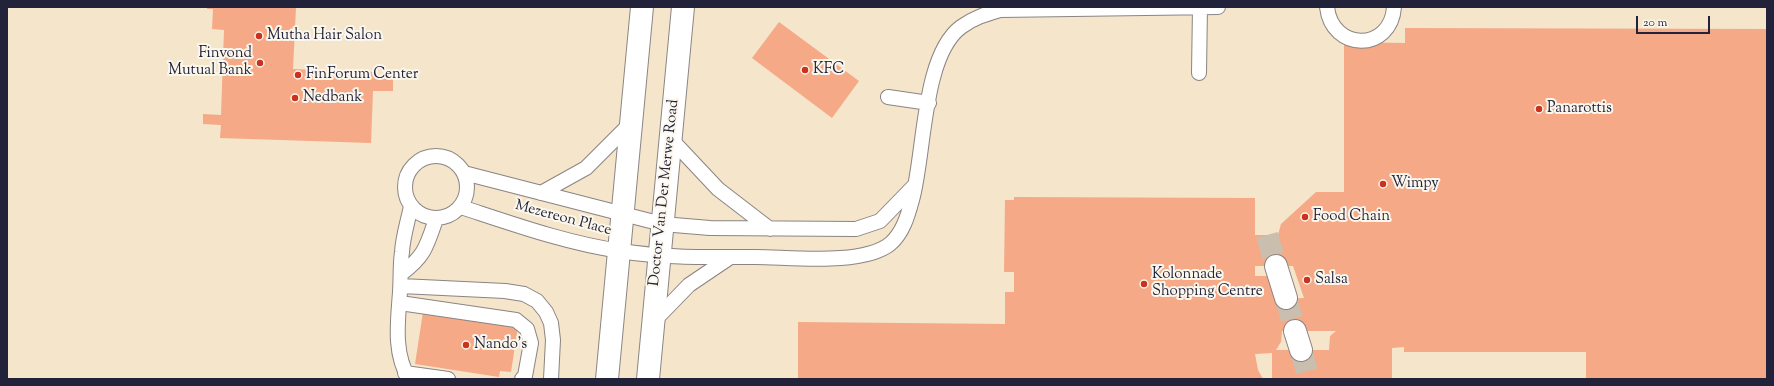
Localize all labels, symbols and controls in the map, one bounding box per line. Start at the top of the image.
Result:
scale bar [1638,8,1712,34]
text: 20 m [1643,14,1667,32]
place label: Mutha Hair Salon [267,27,382,45]
marker: Mutha Hair Salon [254,31,264,41]
place label: Finvond Mutual Bank [168,45,252,80]
marker: Finvond Mutual Bank [255,58,265,68]
place label: KFC [813,61,844,79]
marker: KFC [800,65,810,75]
place label: FinForum Center [306,66,418,84]
marker: FinForum Center [293,70,303,80]
place label: Nedbank [303,89,362,107]
marker: Nedbank [290,93,300,103]
street label: Doctor Van Der Merwe Road [646,99,684,287]
place label: Panarottis [1547,100,1612,118]
marker: Panarottis [1534,104,1544,114]
place label: Wimpy [1391,175,1439,193]
marker: Wimpy [1378,179,1388,189]
street label: Mezereon Place [513,197,613,241]
place label: Food Chain [1313,208,1390,226]
marker: Food Chain [1300,212,1310,222]
place label: Kolonnade Shopping Centre [1152,266,1263,301]
place label: Salsa [1315,271,1348,289]
marker: Salsa [1302,275,1312,285]
marker: Kolonnade Shopping Centre [1139,279,1149,289]
place label: Nando's [474,336,527,354]
marker: Nando's [461,340,471,350]

